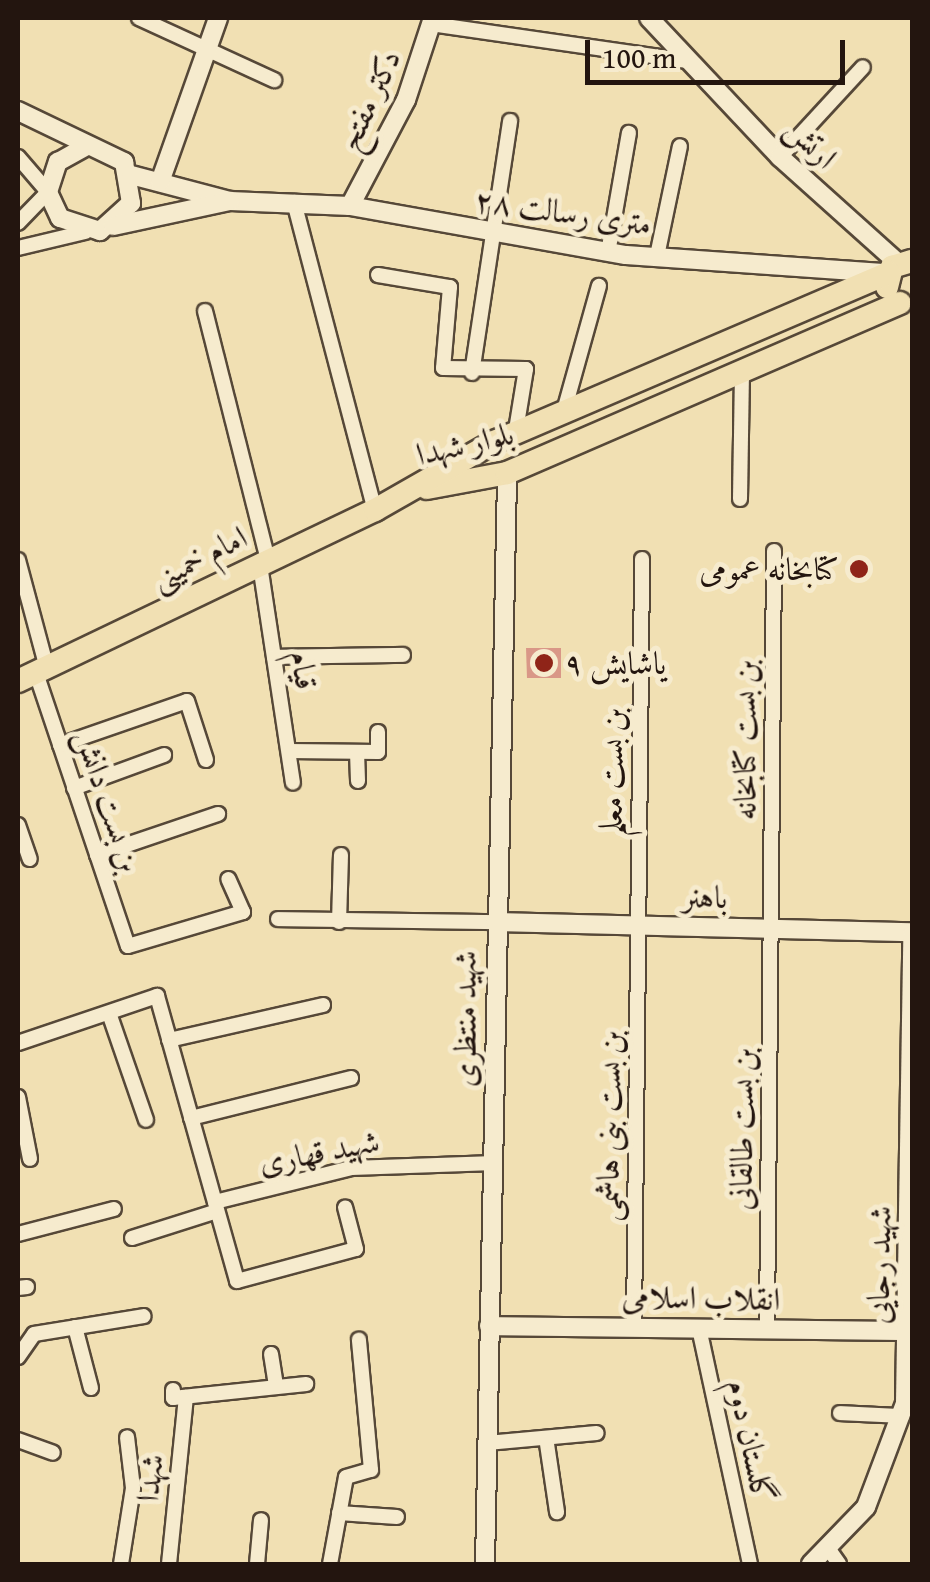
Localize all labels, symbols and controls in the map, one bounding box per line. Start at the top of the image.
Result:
scale bar [590,20,850,82]
text: 100 m [602,35,676,79]
street label: دکتر مفتح [329,44,409,156]
street label: ارتش [777,109,845,177]
street label: ۲۸ متری رسالت [472,181,654,243]
street label: بلوار شهدا [412,414,518,474]
street label: امام خمینی [145,518,253,598]
place label: کتابخانه عمومی [699,550,839,588]
marker: کتابخانه عمومی [848,558,870,580]
place label: یاشایش ۹ [564,644,666,682]
street label: قیام [282,648,326,692]
marker: یاشایش ۹ [533,652,555,674]
street label: بن بست کتابخانه [726,660,764,820]
street label: بن بست معلم [592,707,632,837]
street label: بن بست دانش [67,725,149,877]
street label: باهنر [682,877,728,917]
street label: شهید منتظری [446,951,484,1087]
street label: بن بست بنی هاشمی [588,1030,630,1222]
street label: بن بست طالقانی [721,1047,763,1211]
street label: شهید قهاری [255,1122,383,1182]
street label: شهید رجایی [859,1205,899,1325]
street label: انقلاب اسلامی [621,1277,781,1319]
street label: گلستان دوم [719,1376,783,1506]
street label: شهدا [128,1452,172,1504]

